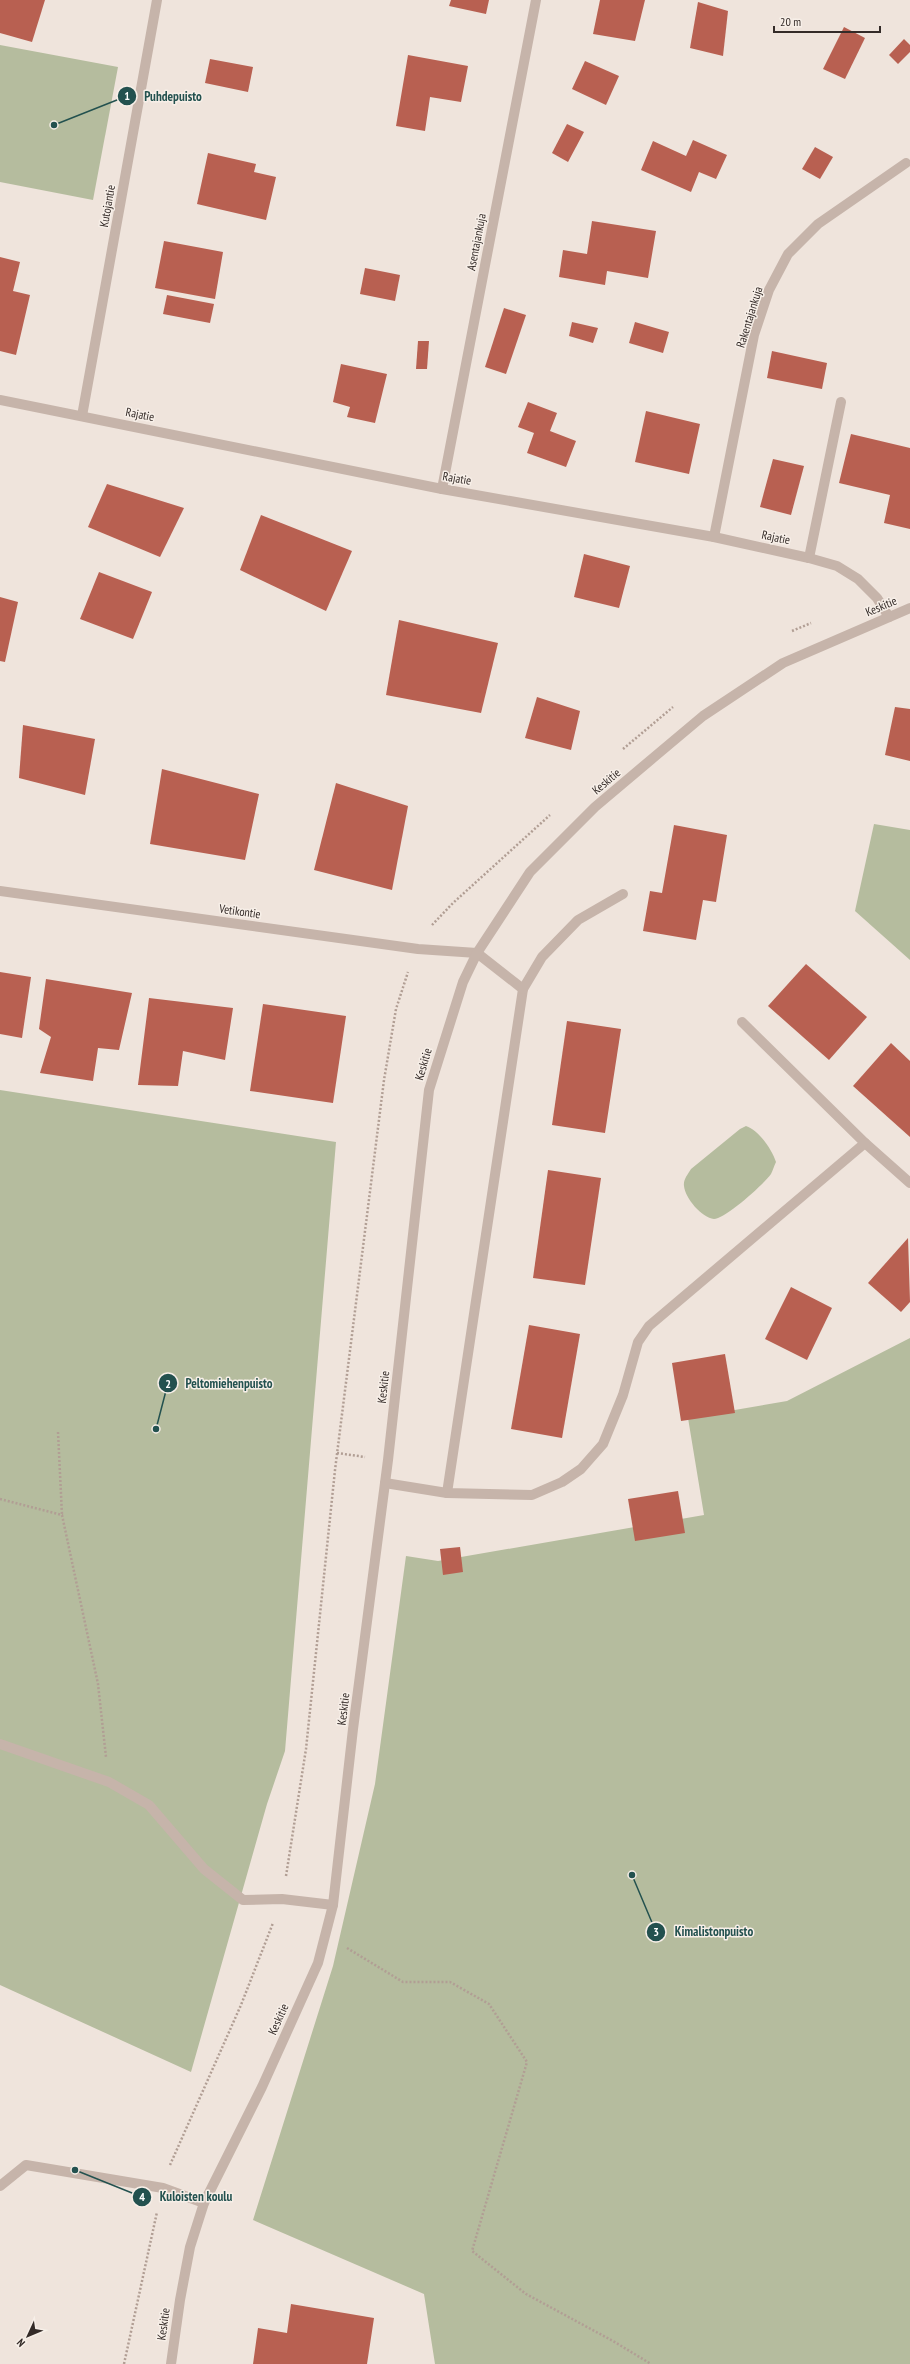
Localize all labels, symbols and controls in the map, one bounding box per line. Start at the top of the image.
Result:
scale bar [774,8,880,34]
text: 20 m [780,14,801,29]
callout: Puhdepuisto [117,84,210,109]
text: 1 [124,88,130,103]
text: Puhdepuisto [144,88,202,105]
street label: Kutojantie [96,184,118,228]
street label: Asentajankuja [463,212,489,272]
street label: Rakentajankuja [733,284,765,349]
street label: Rajatie [124,404,156,424]
street label: Rajatie [442,468,473,488]
street label: Rajatie [760,527,792,547]
street label: Keskitie [863,593,899,619]
street label: Keskitie [589,765,623,797]
street label: Vetikontie [217,901,262,921]
street label: Keskitie [411,1046,435,1082]
street label: Keskitie [374,1370,392,1404]
callout: Peltomiehenpuisto [158,1371,281,1396]
text: Peltomiehenpuisto [185,1375,273,1392]
text: 2 [165,1376,171,1391]
street label: Keskitie [334,1692,352,1726]
callout: Kimalistonpuisto [646,1919,761,1944]
text: Kimalistonpuisto [675,1923,753,1940]
text: 3 [653,1924,659,1939]
street label: Keskitie [265,2001,291,2037]
callout: Kuloisten koulu [132,2184,240,2209]
text: Kuloisten koulu [160,2188,232,2205]
text: 4 [139,2189,145,2204]
street label: Keskitie [153,2307,173,2341]
north arrow [8,2316,48,2356]
text: N [14,2336,28,2350]

